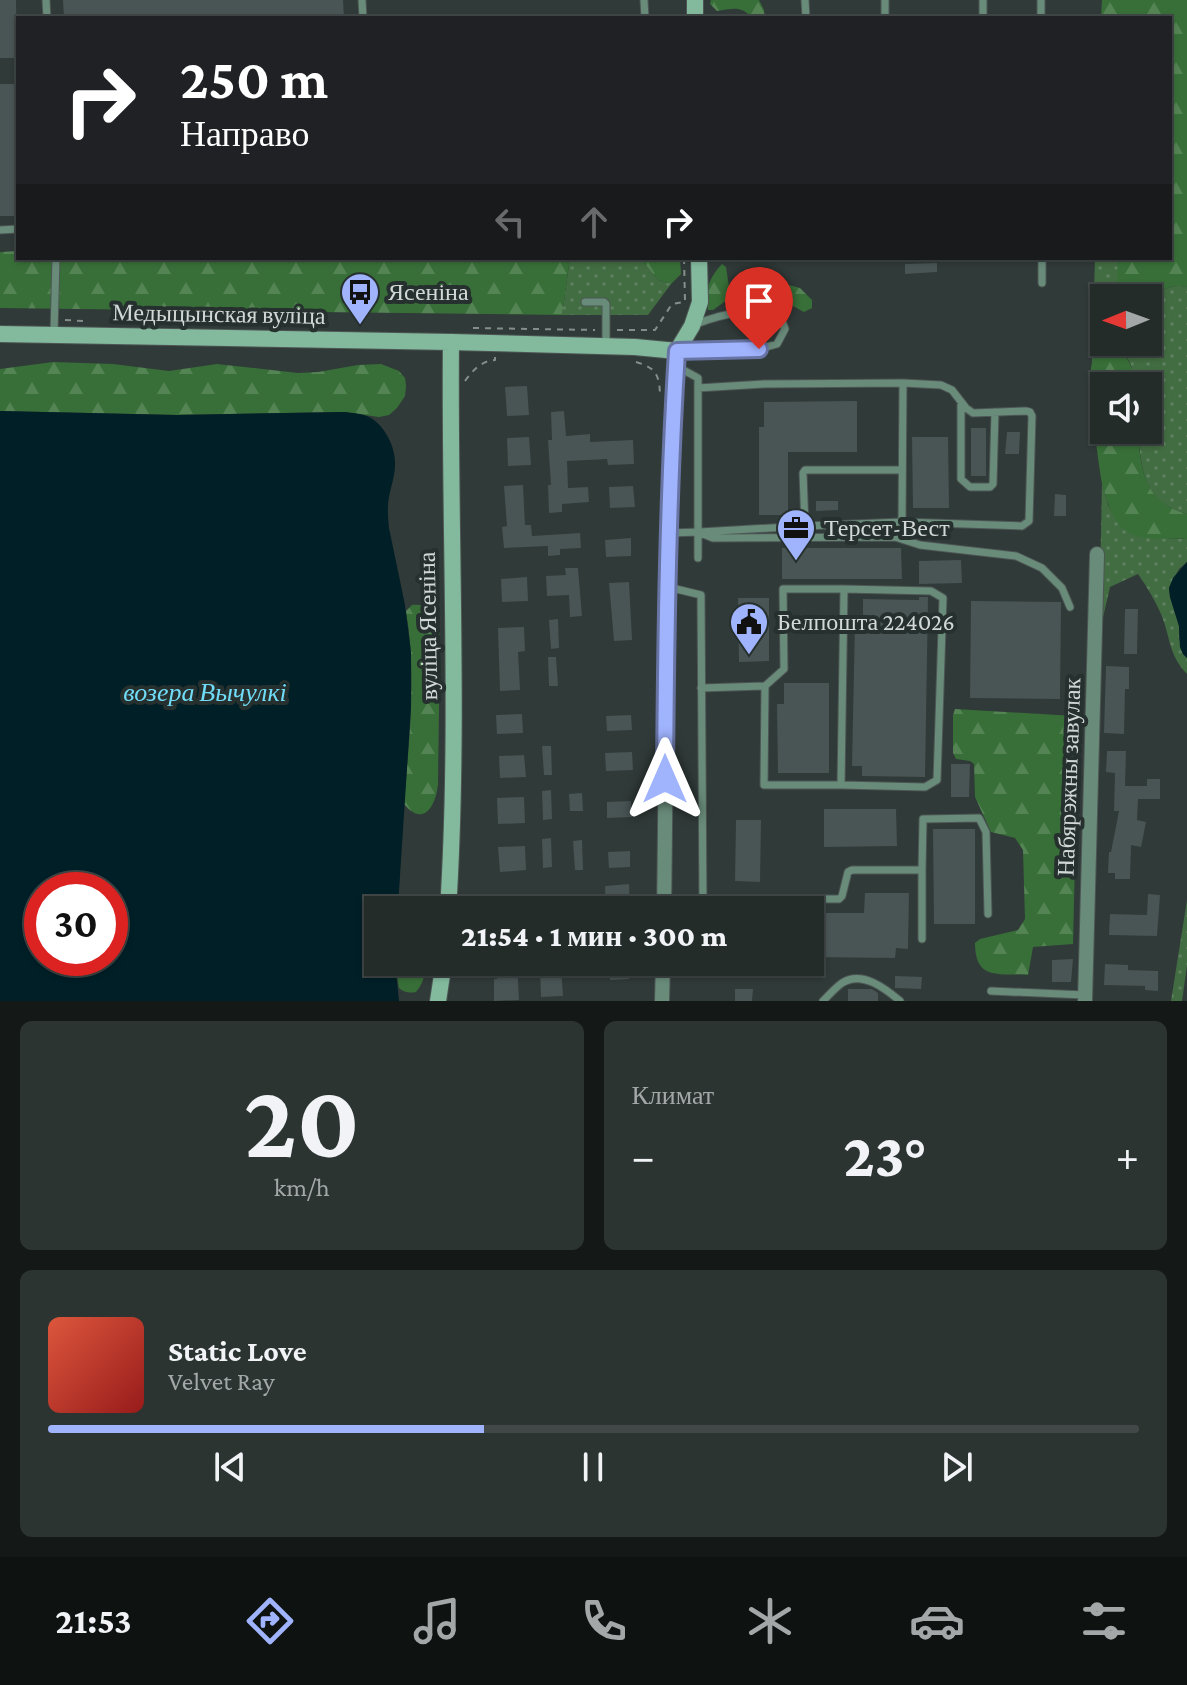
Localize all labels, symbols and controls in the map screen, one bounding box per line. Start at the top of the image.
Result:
icon: right [48,48,152,152]
text: 250 m [180,48,328,110]
text: Направо [180,114,310,154]
icon: left [488,200,532,244]
icon: ahead [572,200,616,244]
icon: right [656,200,700,244]
pin [725,267,793,349]
bus stop icon: Ясеніна [339,271,381,326]
place label: Ясеніна [388,278,469,305]
icon: arrive [737,279,781,323]
north arrow [1090,284,1162,356]
map controls [1090,284,1162,444]
street label: Медыцынская вуліца [112,298,326,329]
button: sound [1090,372,1162,444]
office icon: Терсет-Вест [775,507,817,562]
place label: Терсет-Вест [824,514,950,541]
street label: вуліца Ясеніна [413,551,442,701]
public building icon: Белпошта 224026 [728,601,770,656]
place label: Белпошта 224026 [777,608,955,635]
street label: Набярэжны завулак [1052,677,1085,877]
water label: возера Вычулкі [123,678,287,707]
position arrow [623,737,707,821]
speed limit sign: 30 [24,872,128,976]
text: 21:54 · 1 мин · 300 m [461,919,727,952]
text: 20 [244,1063,360,1178]
text: Климат [632,1081,714,1110]
text: 23° [843,1122,927,1189]
text: − [632,1132,655,1180]
text: + [1116,1132,1139,1180]
text: km/h [274,1173,330,1202]
text: Static Love [168,1334,307,1367]
text: Velvet Ray [168,1367,275,1396]
icon: previous [208,1445,252,1489]
icon: pause [571,1445,615,1489]
icon: next [935,1445,979,1489]
icon: directions [242,1593,298,1649]
icon: music [409,1593,465,1649]
icon: phone [576,1593,632,1649]
icon: climate [742,1593,798,1649]
icon: car [909,1593,965,1649]
icon: filters [1076,1593,1132,1649]
text: 21:53 [55,1601,132,1641]

